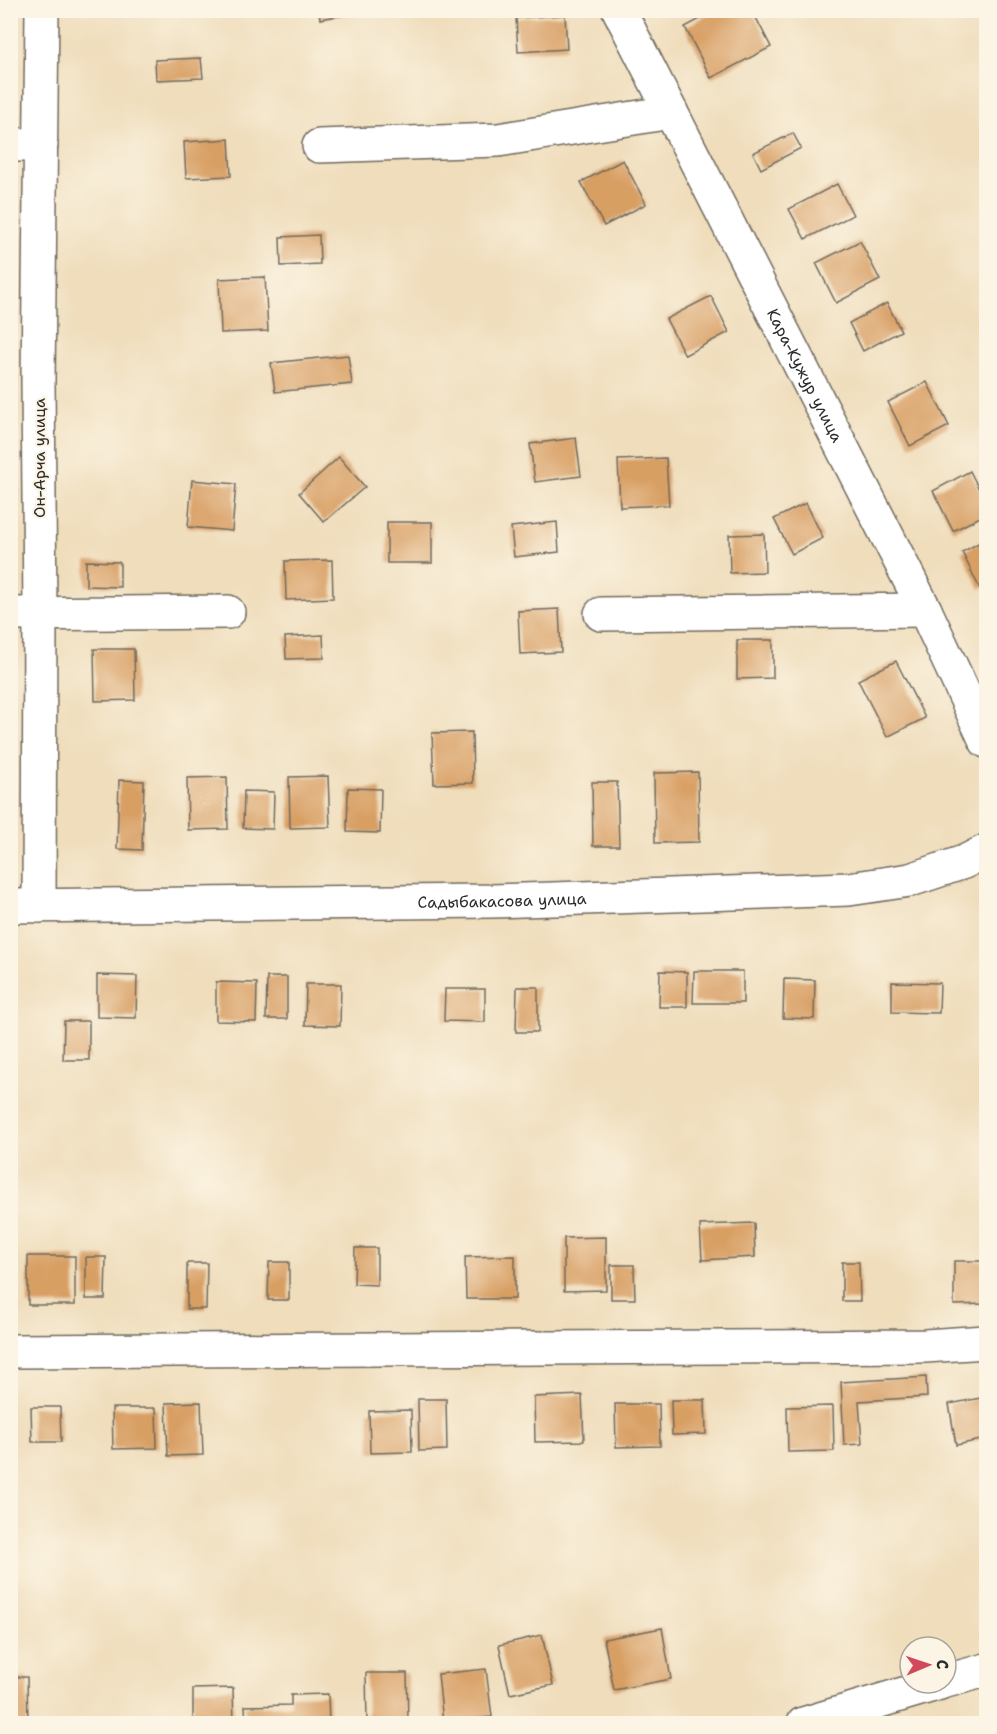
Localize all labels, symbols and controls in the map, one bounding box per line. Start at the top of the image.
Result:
street label: Кара-Кужур улица [762,305,848,446]
street label: Он-Арча улица [29,398,50,518]
street label: Садыбакасова улица [417,888,587,913]
north arrow [898,1635,958,1695]
text: С [932,1659,953,1670]

